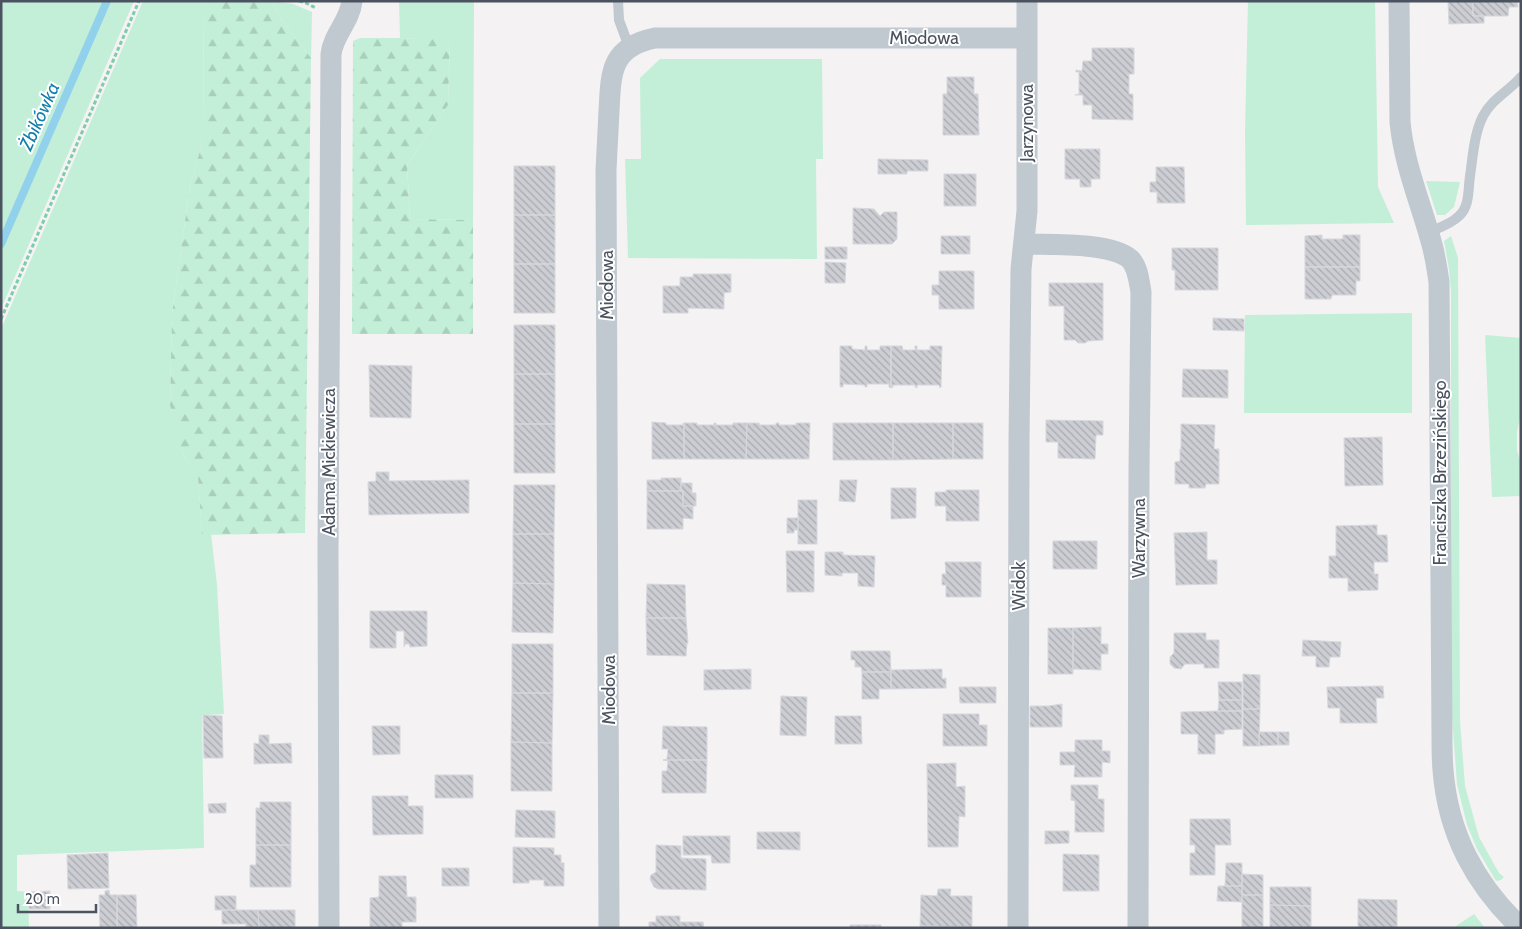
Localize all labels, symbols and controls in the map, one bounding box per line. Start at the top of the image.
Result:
street label: Miodowa [889,27,959,49]
water label: Żbikówka [14,79,65,155]
street label: Jarzynowa [1016,84,1038,163]
street label: Miodowa [596,250,618,320]
street label: Franciszka Brzezińskiego [1429,380,1451,566]
street label: Adama Mickiewicza [318,388,340,536]
street label: Warzywna [1128,498,1150,578]
street label: Widok [1008,561,1030,610]
street label: Miodowa [598,655,620,725]
scale bar [18,882,95,914]
text: 20 m [25,890,60,908]

